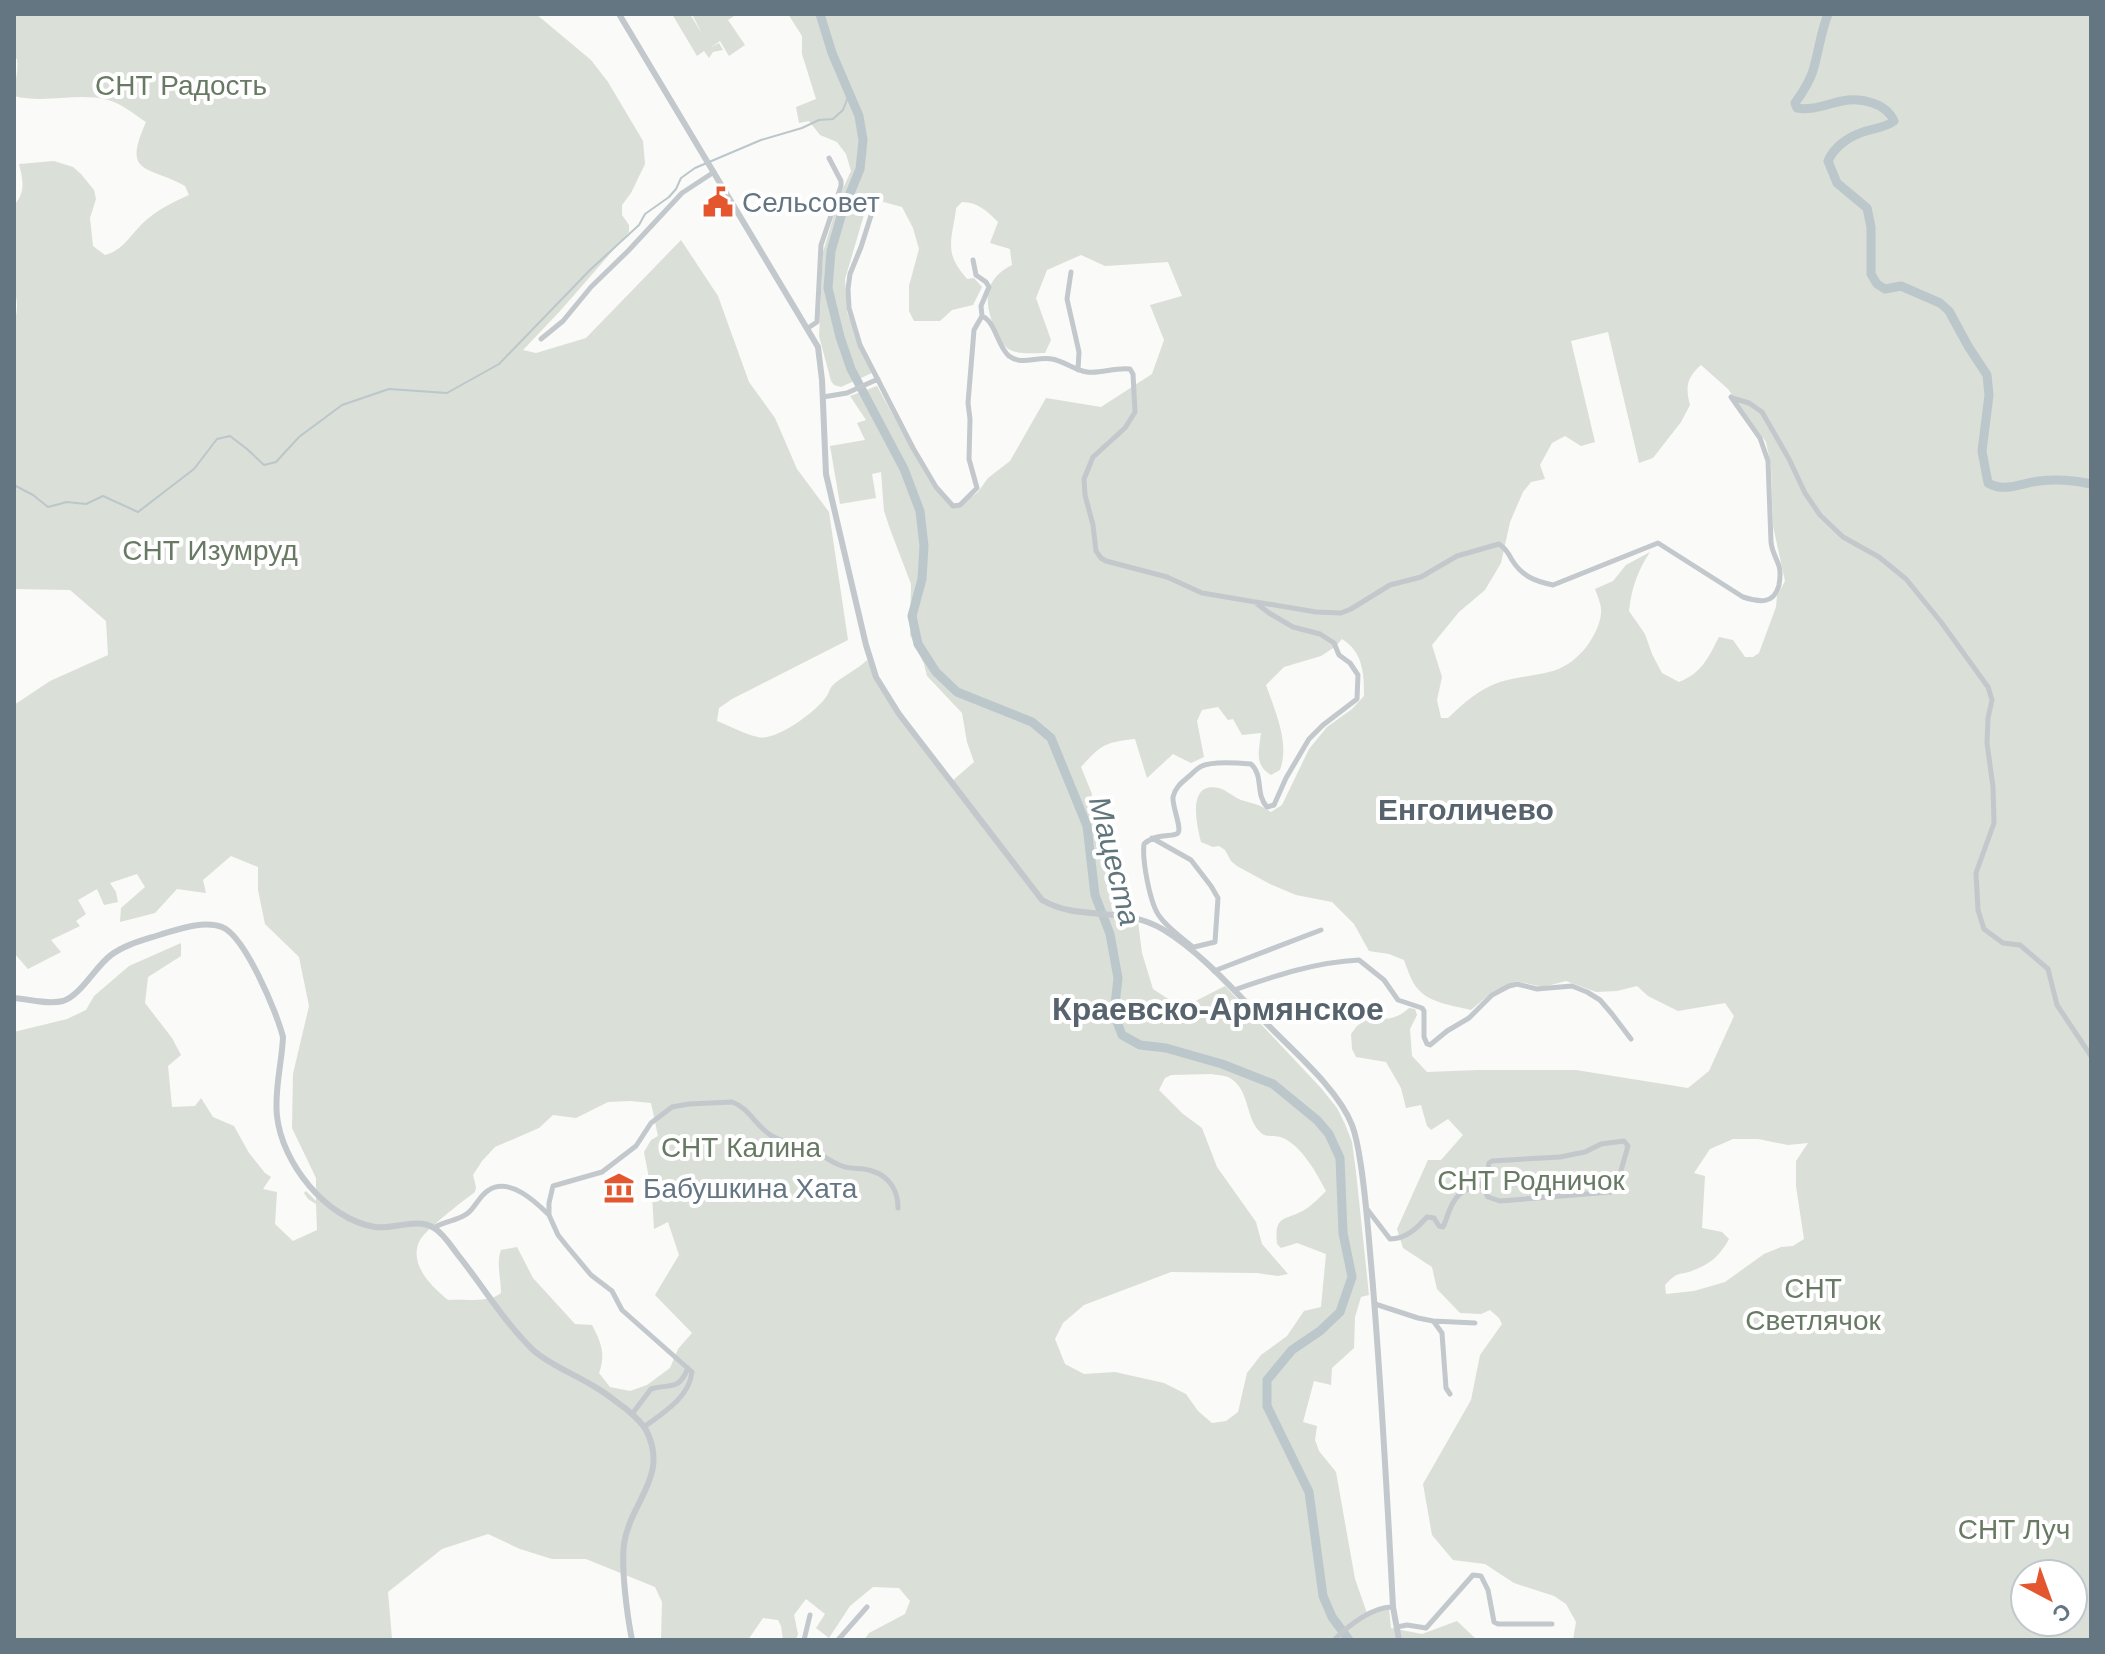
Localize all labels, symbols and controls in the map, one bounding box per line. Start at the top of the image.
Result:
park label: СНТ Радость [95,70,267,101]
public building icon: Сельсовет [701,185,735,219]
place label: Сельсовет [742,187,880,218]
park label: СНТ Изумруд [122,535,298,566]
water label: Мацеста [1083,793,1147,929]
district label: Енголичево [1378,793,1554,826]
district label: Краевско-Армянское [1052,991,1384,1027]
park label: СНТ Калина [661,1132,822,1163]
park label: СНТ Родничок [1437,1165,1626,1196]
museum icon: Бабушкина Хата [602,1171,636,1205]
place label: Бабушкина Хата [643,1173,858,1204]
park label: СНТ Светлячок [1745,1273,1882,1336]
park label: СНТ Луч [1958,1514,2070,1545]
north arrow [2009,1558,2089,1638]
text: С [2048,1598,2076,1627]

